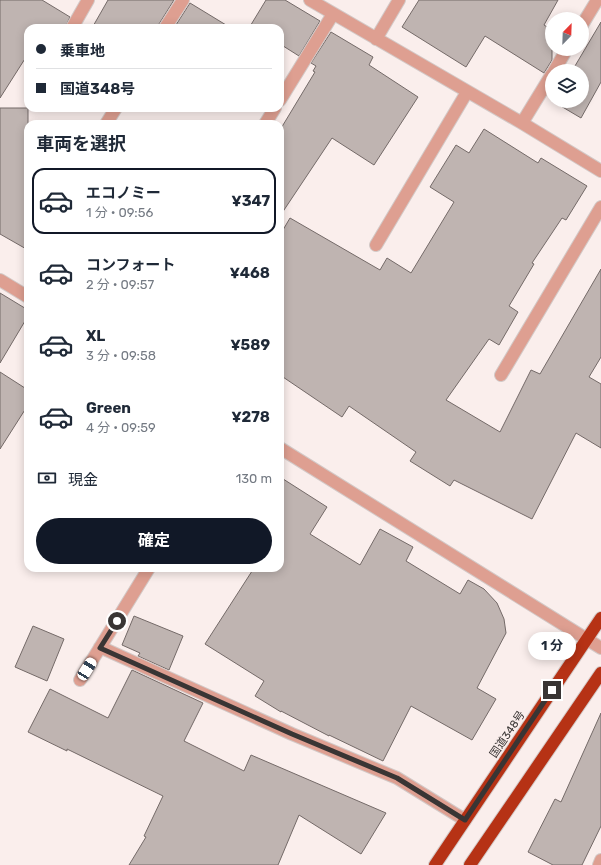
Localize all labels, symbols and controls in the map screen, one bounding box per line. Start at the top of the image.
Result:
north arrow [545,12,589,56]
map controls [545,12,589,108]
text: 乗車地 [60,42,105,60]
button: layers [545,64,589,108]
text: 国道348号 [60,80,135,98]
text: 車両を選択 [36,133,126,155]
icon: car [38,183,74,219]
text: エコノミー [86,184,161,202]
text: ¥347 [231,192,270,210]
text: 1 分 · 09:56 [86,205,153,220]
icon: car [38,255,74,291]
text: コンフォート [86,256,176,274]
text: ¥468 [229,264,270,282]
text: 2 分 · 09:57 [86,277,154,292]
icon: car [38,327,74,363]
text: XL [86,327,105,345]
text: ¥589 [230,336,270,354]
text: 3 分 · 09:58 [86,348,156,363]
icon: car [38,399,74,435]
text: Green [86,399,131,417]
text: ¥278 [231,408,270,426]
text: 4 分 · 09:59 [86,420,156,435]
icon: cash [36,467,58,489]
text: 現金 [68,471,98,489]
text: 130 m [236,471,272,486]
button: 確定 [36,518,272,564]
route start [108,612,126,630]
callout: 1 分 [528,632,576,660]
text: 1 分 [541,638,563,653]
car [76,656,98,682]
route end [543,681,561,699]
street label: 国道348号 [487,708,528,760]

